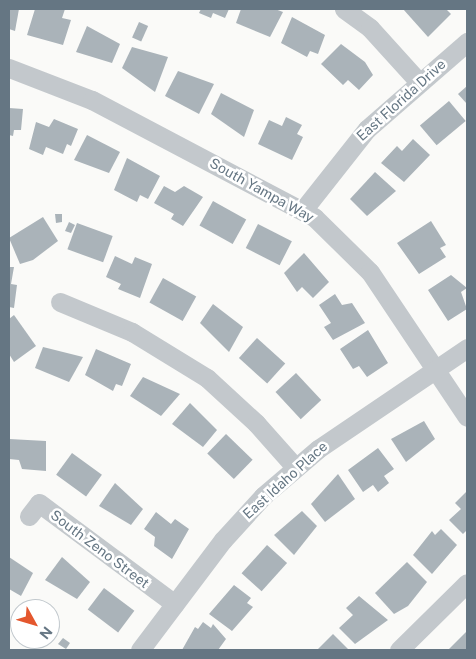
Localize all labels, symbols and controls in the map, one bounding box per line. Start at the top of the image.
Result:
street label: East Florida Drive [353,56,449,144]
street label: South Yampa Way [207,154,317,226]
street label: East Idaho Place [239,438,331,522]
street label: South Zeno Street [47,506,153,592]
north arrow [10,599,60,649]
text: N [36,624,56,642]

